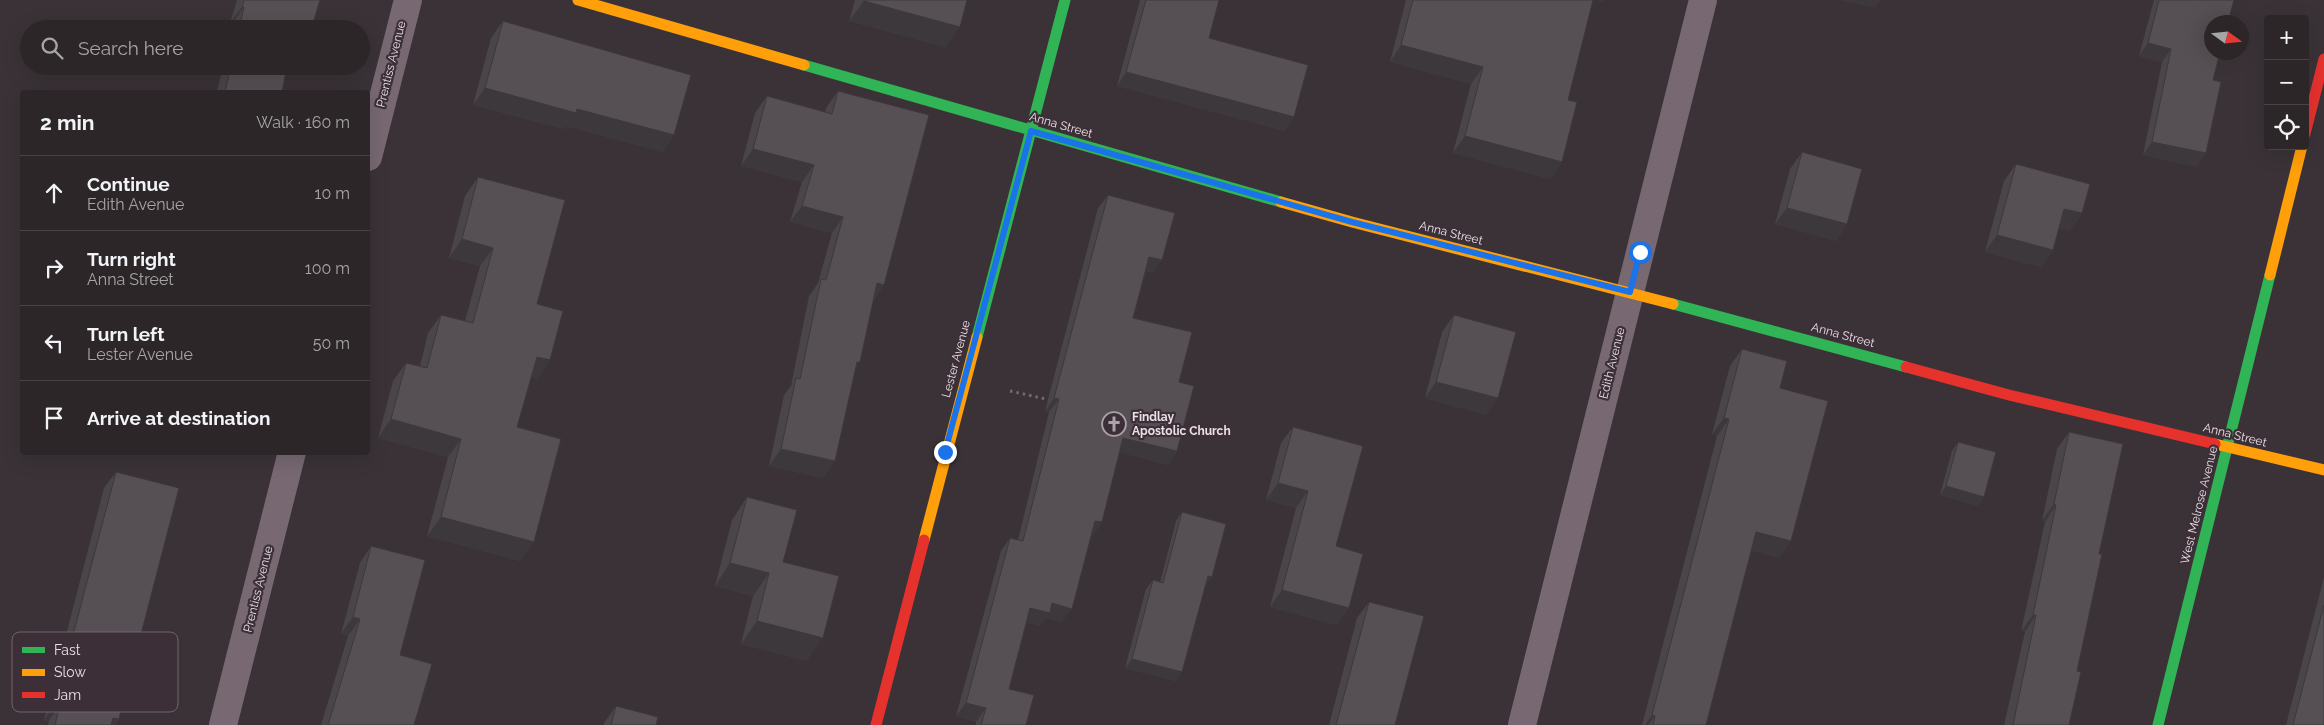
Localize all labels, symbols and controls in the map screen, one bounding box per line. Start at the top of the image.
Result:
north arrow [2204,15,2249,60]
map controls [2264,15,2309,150]
button: + [2264,15,2309,60]
street label: Prentiss Avenue [374,19,408,109]
search box [20,20,370,75]
icon: search [38,34,66,62]
text: Search here [78,37,184,59]
button: − [2264,60,2309,105]
button: locate [2264,105,2309,150]
street label: Anna Street [1028,109,1094,141]
text: 2 min [40,110,94,135]
text: Walk · 160 m [256,113,350,132]
text: Continue [87,173,170,195]
icon: ahead [40,179,68,207]
text: 10 m [315,184,350,203]
text: Edith Avenue [87,195,184,214]
street label: Anna Street [1418,218,1484,248]
route start [1629,241,1652,264]
text: Turn right [87,248,176,270]
icon: right [40,254,68,282]
text: 100 m [305,259,350,278]
text: Anna Street [87,270,174,289]
street label: Lester Avenue [939,319,973,399]
street label: Anna Street [1810,320,1876,350]
text: Turn left [87,323,164,345]
street label: Edith Avenue [1596,326,1628,400]
icon: left [40,329,68,357]
text: 50 m [313,334,350,353]
text: Lester Avenue [87,345,193,364]
icon: arrive [40,404,68,432]
text: Arrive at destination [87,407,271,429]
place label: Findlay Apostolic Church [1132,410,1231,438]
church icon: Findlay Apostolic Church [1101,411,1127,437]
street label: Anna Street [2202,420,2268,450]
route end [934,441,957,464]
street label: West Melrose Avenue [2178,445,2220,565]
street label: Prentiss Avenue [241,544,275,634]
legend [12,632,178,712]
text: Fast [54,642,81,658]
text: Slow [54,664,86,680]
text: Jam [54,687,81,703]

